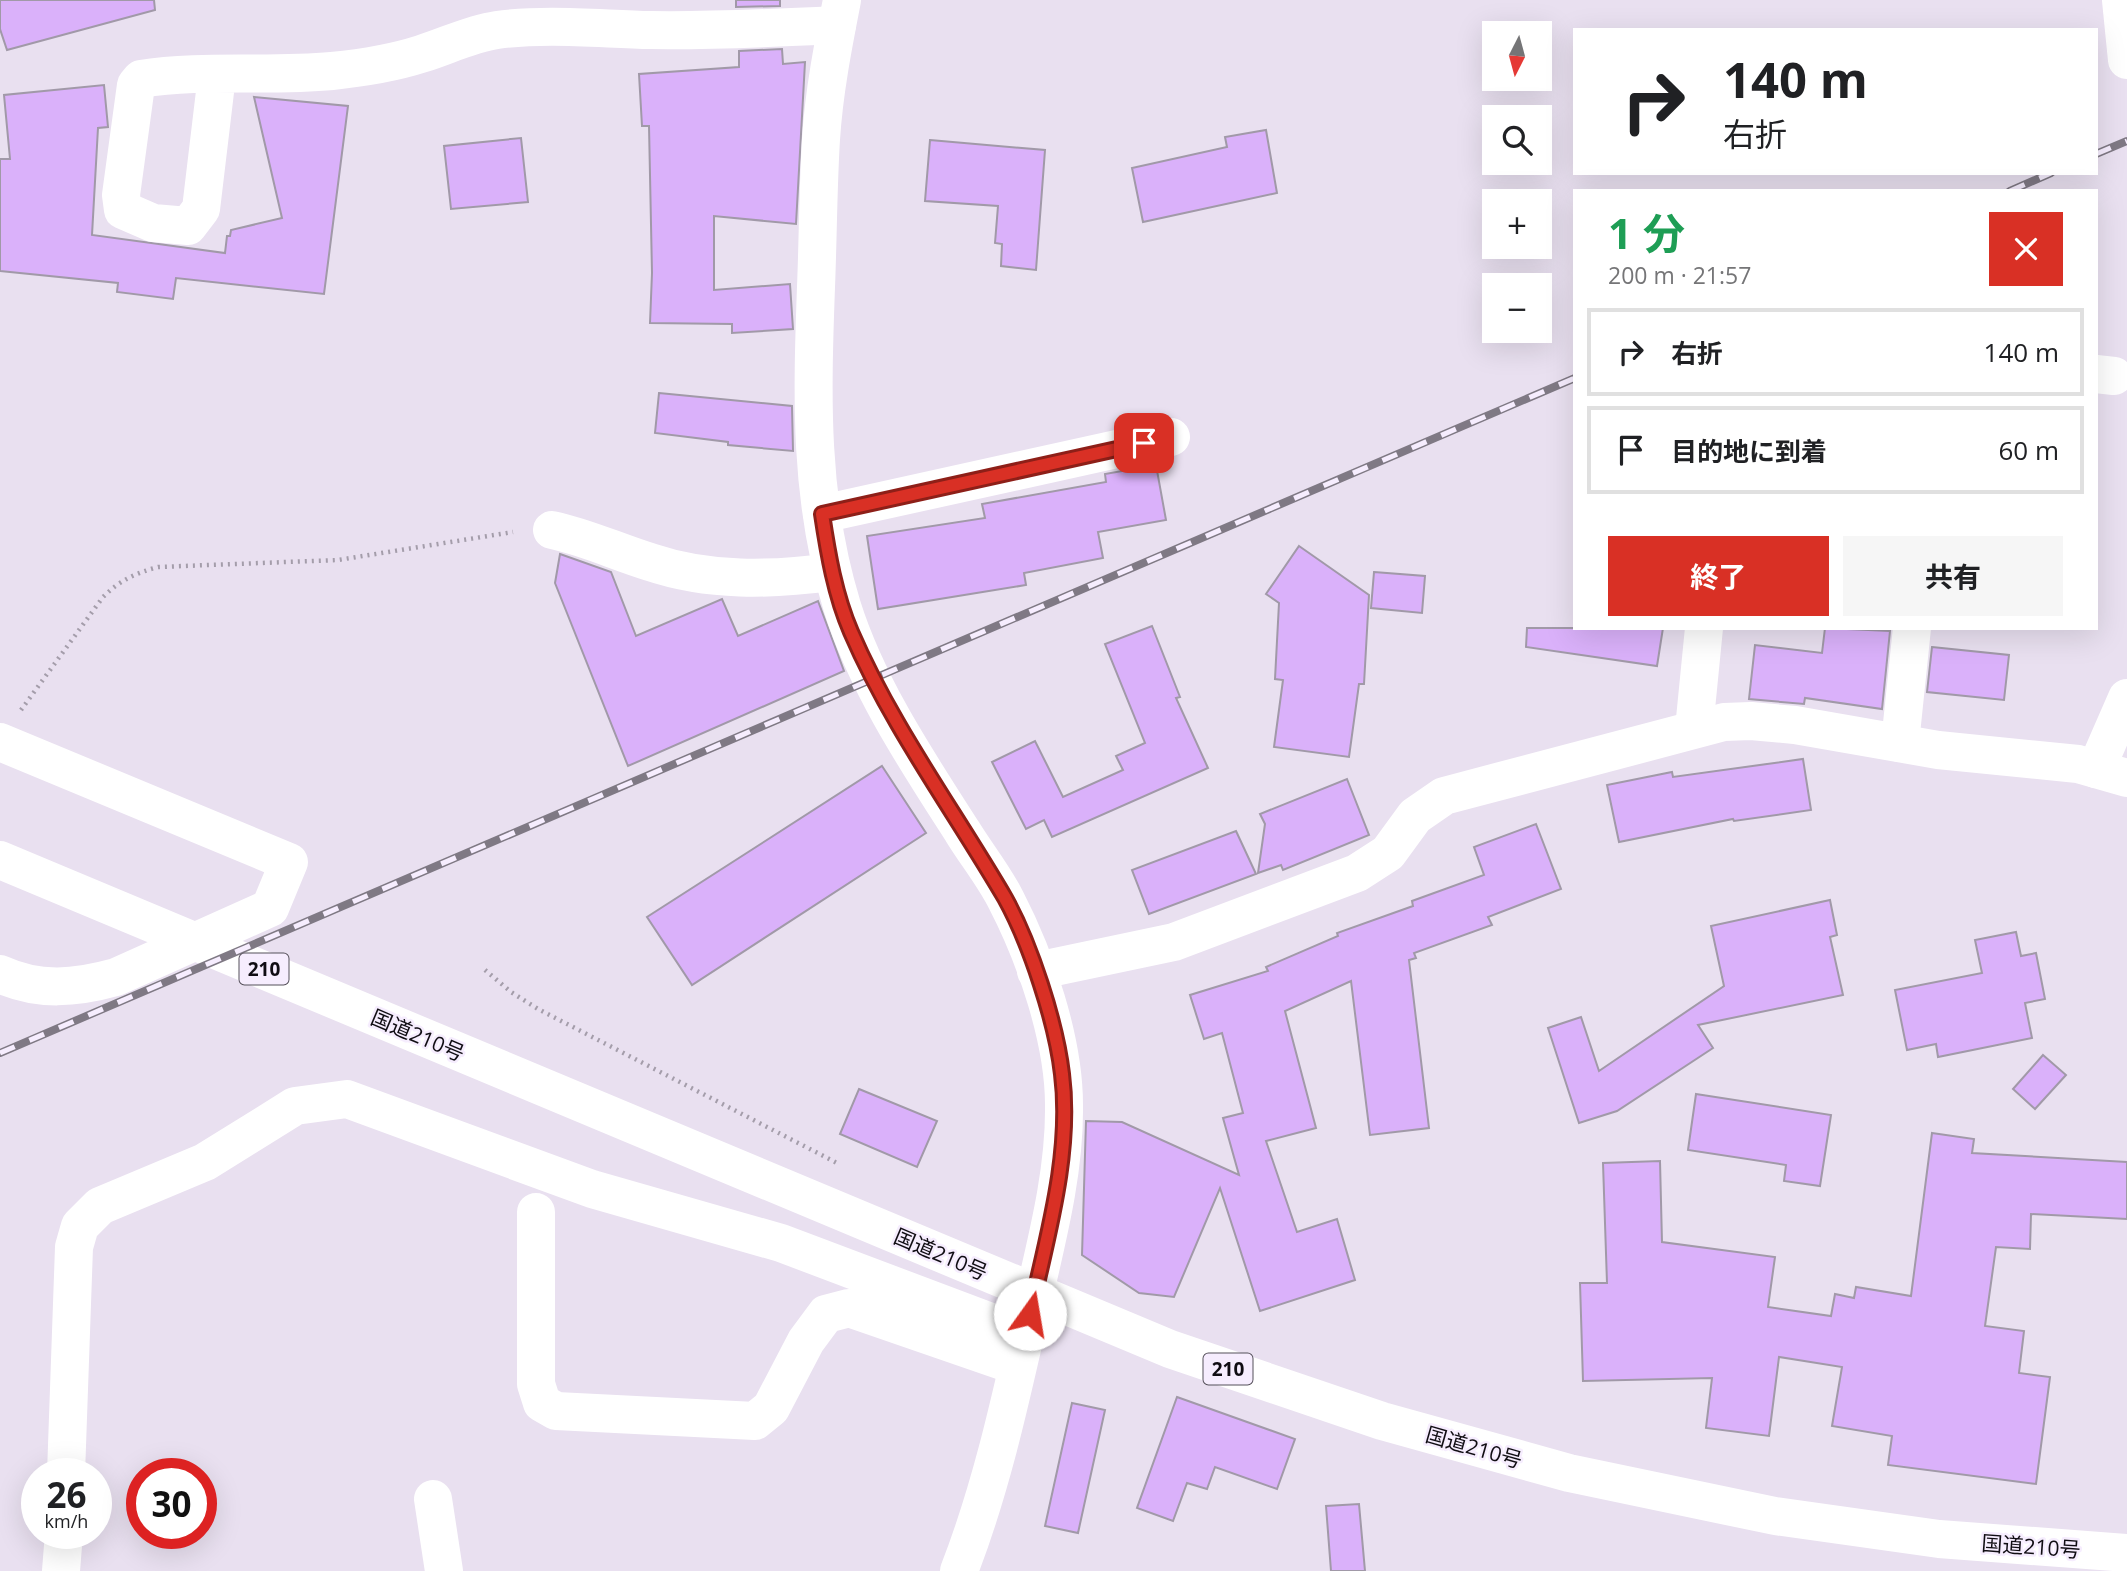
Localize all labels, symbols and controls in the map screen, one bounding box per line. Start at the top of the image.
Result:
north arrow [1482,21,1552,91]
map controls [1482,21,1552,343]
text: 140 m [1723,46,1868,112]
icon: right [1608,56,1699,147]
button: search [1482,105,1552,175]
text: 右折 [1723,112,1787,155]
button: + [1482,189,1552,259]
text: 1 分 [1608,204,1685,261]
button: close [1989,212,2063,286]
text: 200 m · 21:57 [1608,259,1751,291]
button: − [1482,273,1552,343]
icon: right [1612,333,1650,371]
text: 140 m [1984,334,2059,370]
text: 右折 [1671,335,1723,371]
pin [1114,413,1174,473]
icon: arrive [1125,424,1163,462]
icon: arrive [1612,431,1650,469]
text: 60 m [1998,432,2059,468]
text: 目的地に到着 [1671,433,1827,469]
button: 終了 [1608,536,1829,616]
button: 共有 [1843,536,2063,616]
road number: 210 [240,953,288,984]
street label: 国道210号 [367,1003,469,1067]
street label: 国道210号 [890,1222,992,1286]
position arrow [993,1277,1067,1351]
road number: 210 [1204,1354,1252,1385]
street label: 国道210号 [1423,1420,1525,1474]
speed limit sign: 30 [126,1458,217,1549]
text: 26 [46,1471,87,1518]
text: km/h [45,1509,88,1533]
street label: 国道210号 [1981,1529,2081,1563]

